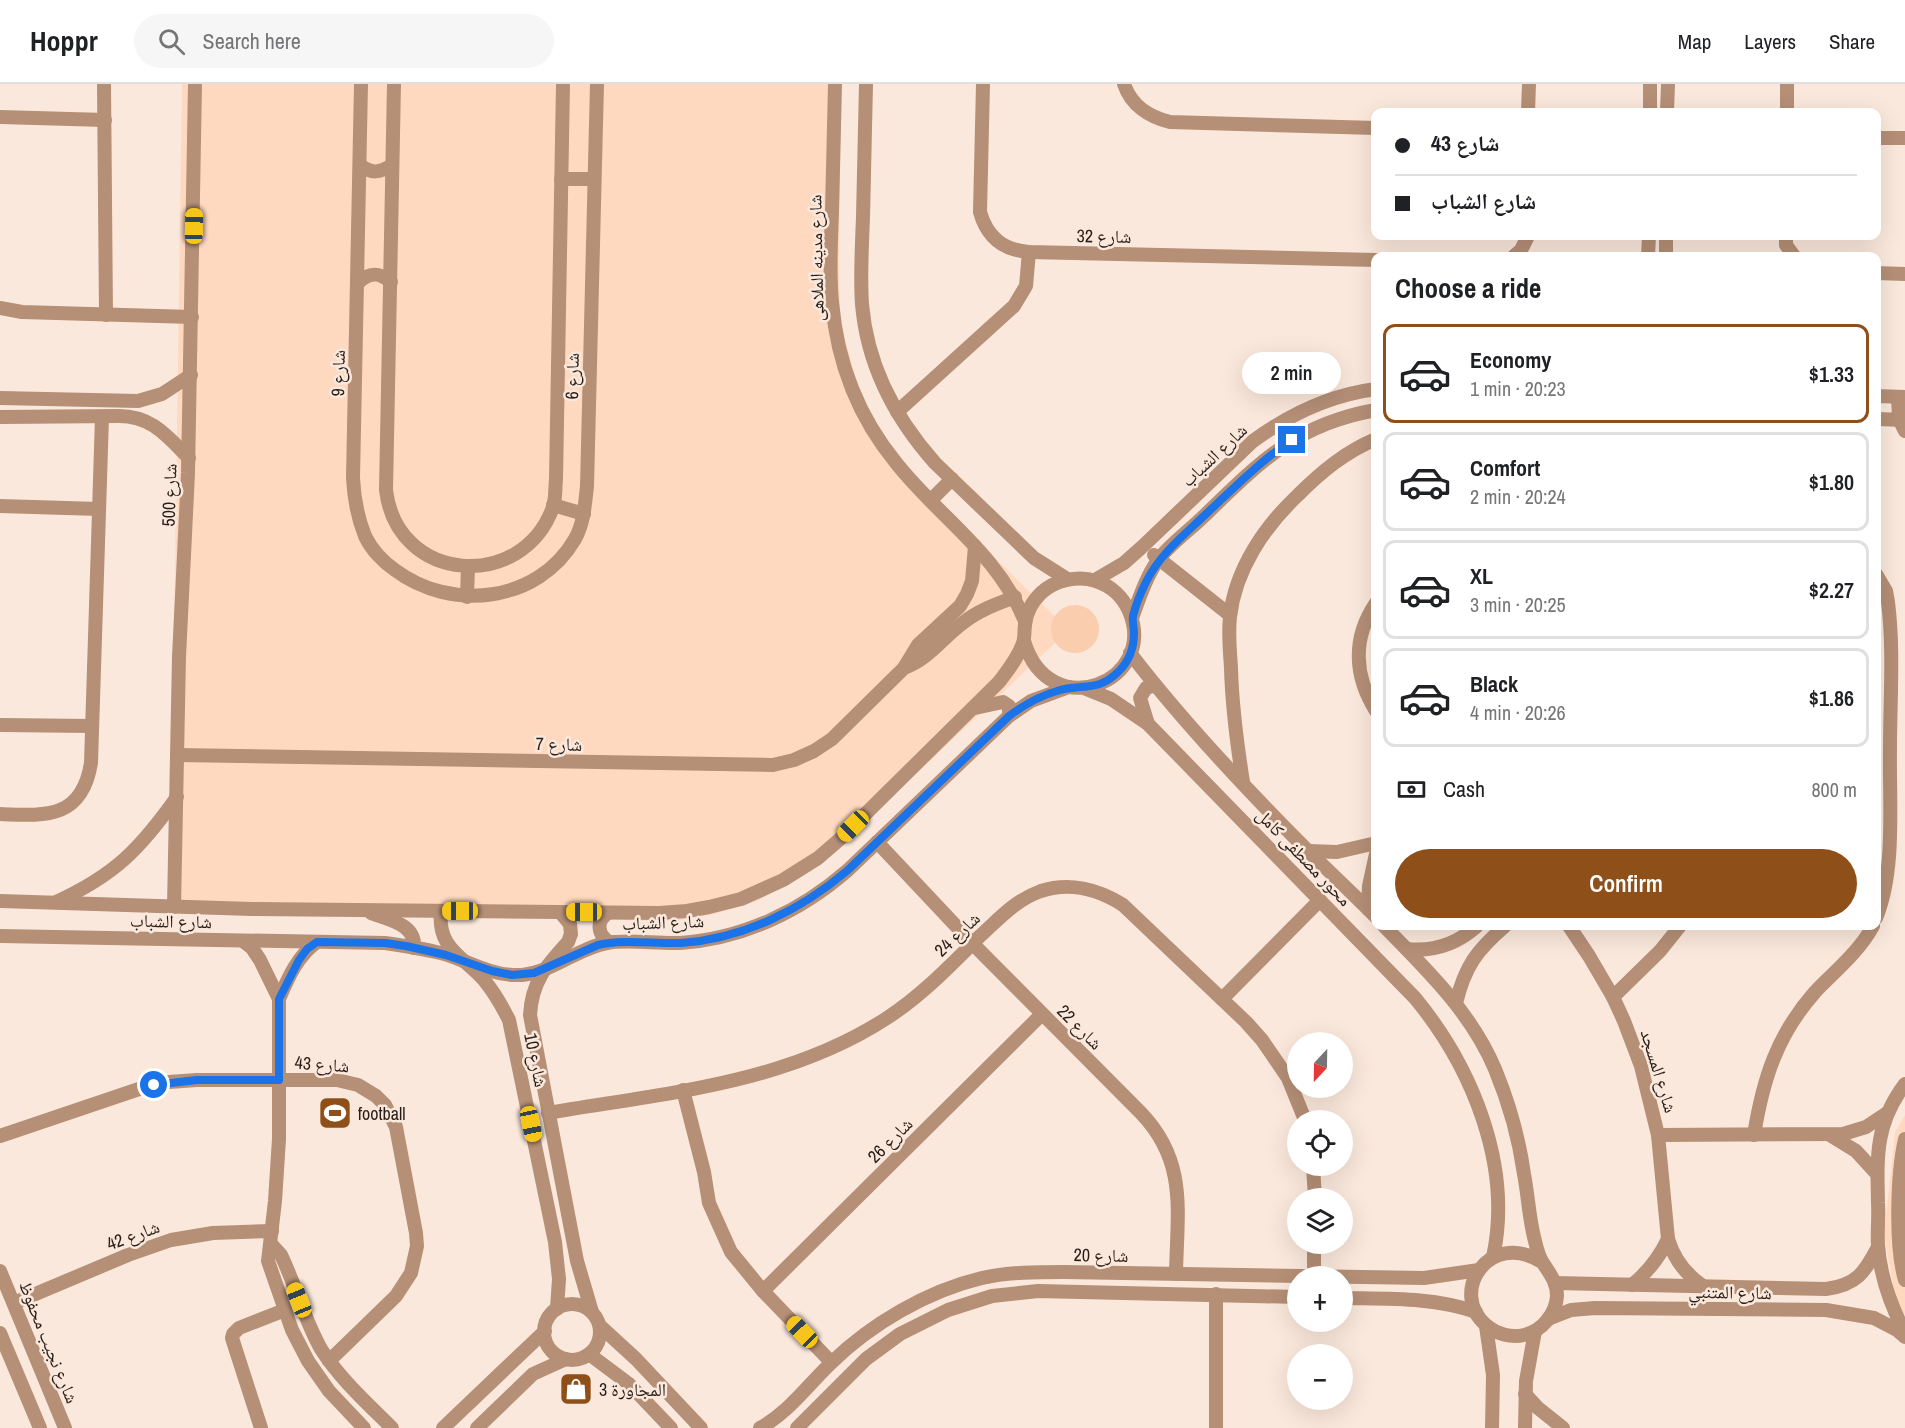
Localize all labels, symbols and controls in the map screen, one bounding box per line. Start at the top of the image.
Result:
search box [134,14,554,68]
text: Hoppr [30,22,98,60]
icon: search [155,25,188,58]
text: Search here [203,26,301,56]
text: Map [1678,27,1711,56]
text: Layers [1744,27,1796,56]
text: Share [1829,27,1875,56]
text: شارع 43 [1431,128,1499,158]
text: شارع الشباب [1431,186,1536,216]
street label: شارع مدينه الملاهى [802,194,830,322]
car [185,208,203,244]
street label: شارع 32 [1076,223,1132,249]
text: Choose a ride [1395,270,1541,306]
text: Economy [1470,345,1551,375]
icon: car [1398,347,1452,401]
street label: شارع 9 [325,350,351,396]
street label: شارع 6 [559,353,585,399]
callout: 2 min [1242,353,1342,395]
text: 2 min [1270,359,1313,386]
text: $1.33 [1809,359,1854,389]
text: 1 min · 20:23 [1470,375,1566,402]
street label: شارع الشباب [1175,418,1253,492]
route end [1278,426,1305,453]
text: Comfort [1470,453,1540,483]
icon: car [1398,455,1452,509]
street label: شارع 500 [155,463,183,527]
text: $1.80 [1809,467,1854,497]
text: 2 min · 20:24 [1470,483,1566,510]
text: XL [1470,561,1493,591]
icon: car [1398,563,1452,617]
text: $2.27 [1809,575,1854,605]
text: 3 min · 20:25 [1470,591,1566,618]
text: Black [1470,669,1518,699]
icon: car [1398,671,1452,725]
text: $1.86 [1809,683,1854,713]
text: 4 min · 20:26 [1470,699,1566,726]
street label: شارع 7 [536,731,582,757]
icon: cash [1395,773,1428,806]
text: Cash [1443,774,1485,804]
text: 800 m [1811,776,1857,803]
street label: محور مصطفى كامل [1251,802,1357,912]
car [834,807,872,845]
button: Confirm [1395,849,1857,918]
car [442,902,478,920]
car [566,903,602,921]
street label: شارع 24 [929,906,985,962]
street label: شارع الشباب [130,908,212,934]
street label: شارع الشباب [622,908,704,936]
street label: شارع 22 [1052,999,1108,1055]
street label: شارع المسجد [1634,1026,1684,1116]
street label: شارع 10 [518,1031,554,1089]
north arrow [1287,1032,1353,1098]
map controls [1287,1032,1353,1410]
street label: شارع 43 [294,1050,350,1078]
route start [140,1071,167,1098]
sports icon: football [317,1095,353,1131]
place label: football [358,1101,406,1126]
car [518,1105,544,1143]
button: locate [1287,1110,1353,1176]
street label: شارع 26 [862,1112,918,1168]
button: layers [1287,1188,1353,1254]
street label: شارع 42 [103,1214,163,1256]
street label: شارع 20 [1073,1242,1129,1268]
button: + [1287,1266,1353,1332]
street label: شارع نجيب محفوظ [13,1277,85,1407]
street label: شارع المتنبي [1688,1279,1772,1308]
car [284,1280,314,1320]
car [783,1313,821,1351]
button: − [1287,1344,1353,1410]
shop icon: المجاورة 3 [558,1371,594,1407]
place label: المجاورة 3 [599,1377,666,1402]

